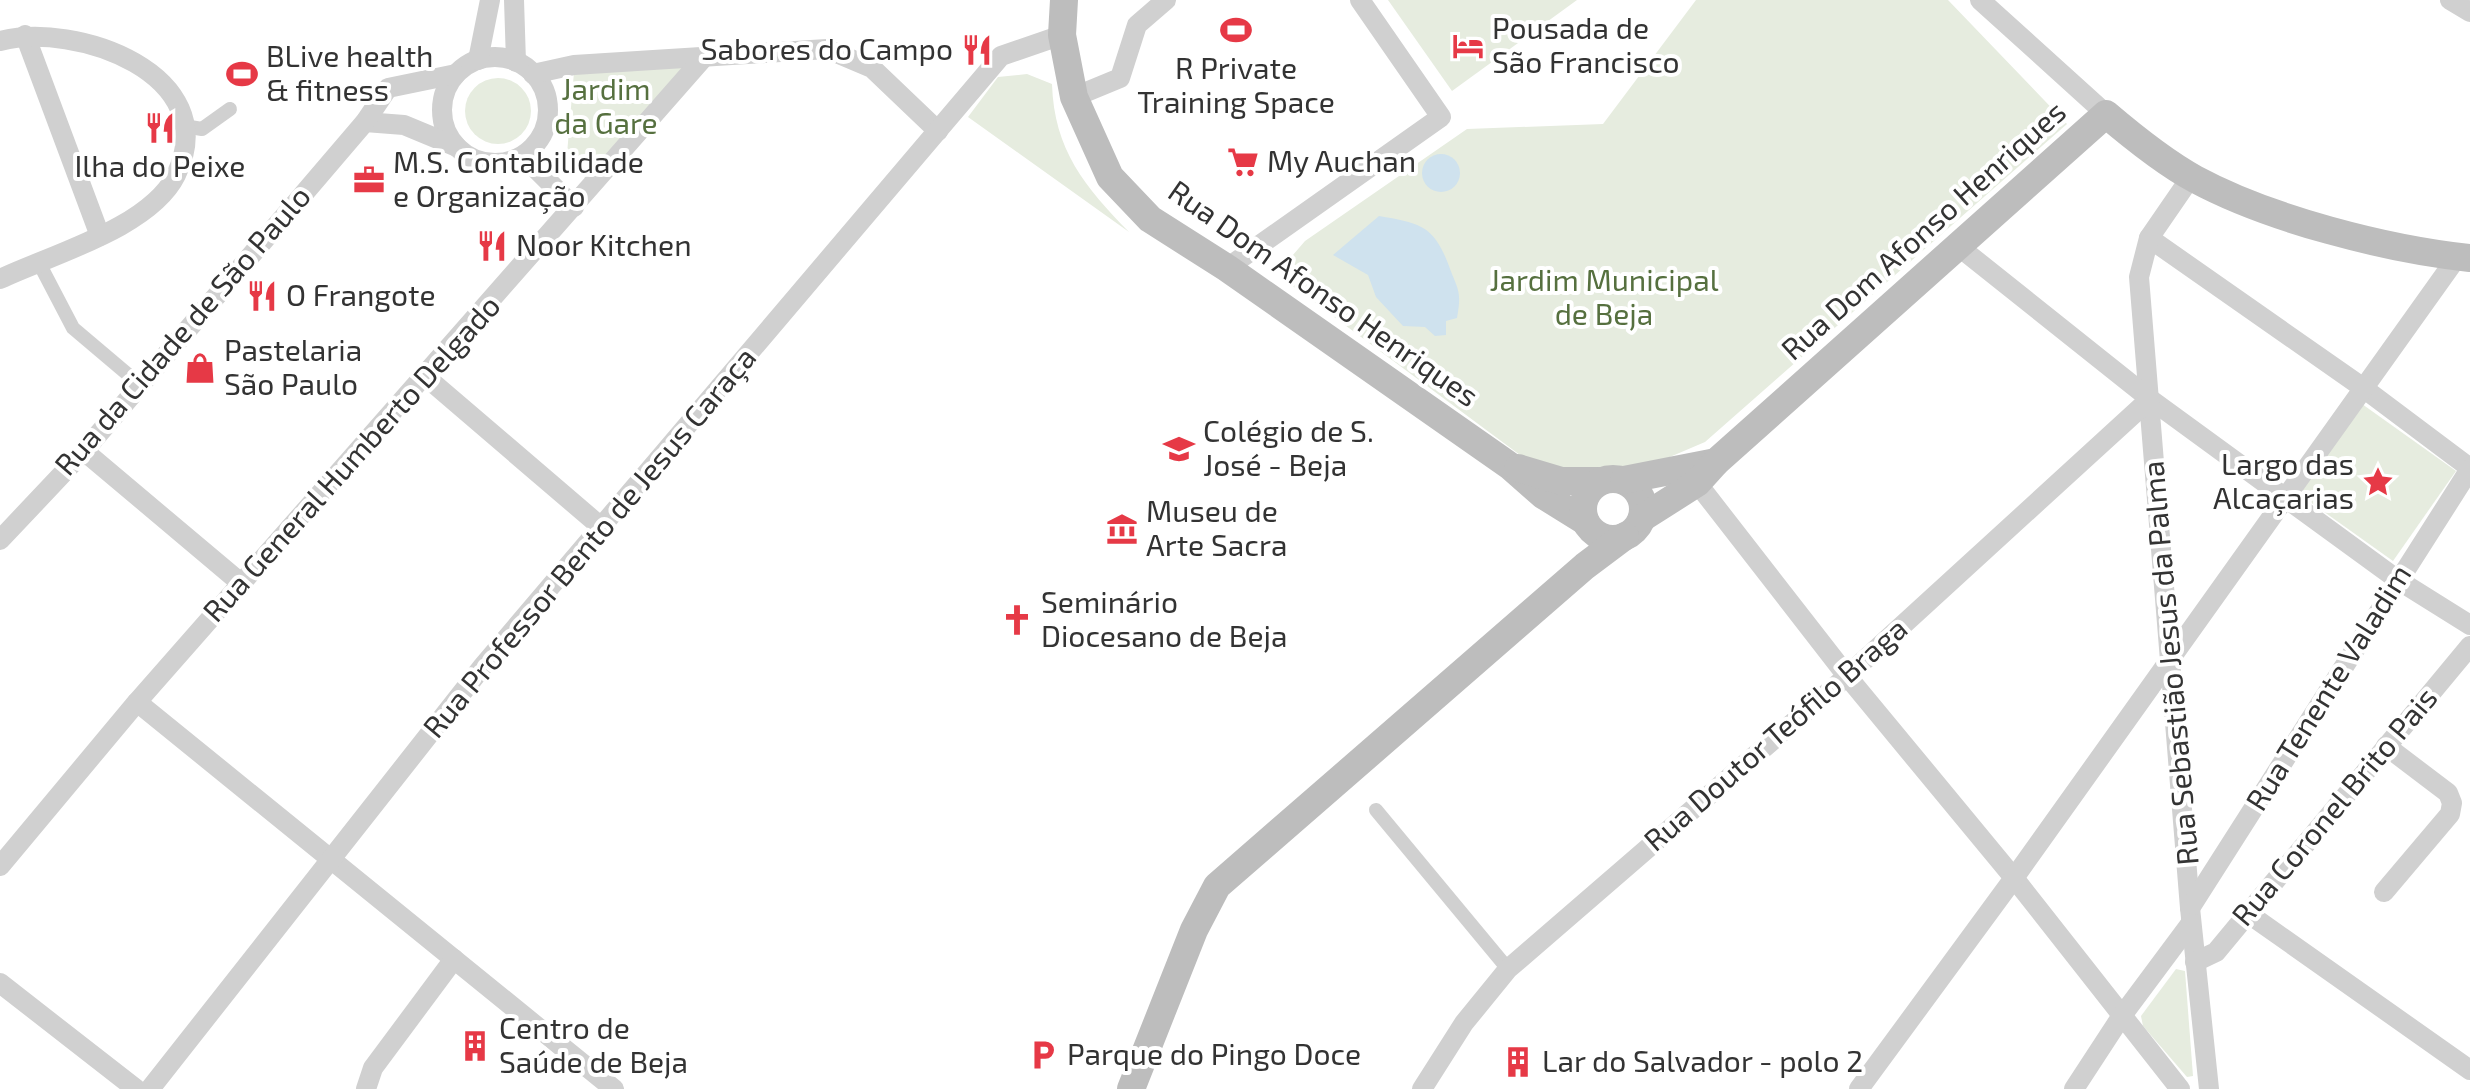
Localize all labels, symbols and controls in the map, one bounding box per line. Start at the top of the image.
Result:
place label: Pousada de São Francisco [1492,9,1679,79]
sports icon: R Private Training Space [1219,13,1253,47]
hotel icon: Pousada de São Francisco [1451,29,1485,63]
place label: Sabores do Campo [701,30,953,66]
restaurant icon: Sabores do Campo [960,33,994,67]
place label: BLive health & fitness [266,37,434,107]
place label: R Private Training Space [1137,49,1335,119]
sports icon: BLive health & fitness [225,57,259,91]
park label: Jardim da Gare [554,70,658,140]
street label: Rua Dom Afonso Henriques [1773,92,2072,367]
restaurant icon: Ilha do Peixe [143,111,177,145]
place label: My Auchan [1267,142,1416,178]
place label: M.S. Contabilidade e Organização [393,143,644,214]
supermarket icon: My Auchan [1226,145,1260,179]
place label: Ilha do Peixe [75,147,245,183]
office icon: M.S. Contabilidade e Organização [352,163,386,197]
street label: Rua Dom Afonso Henriques [1162,172,1486,413]
street label: Rua da Cidade de São Paulo [46,178,317,482]
place label: Noor Kitchen [516,226,692,262]
restaurant icon: Noor Kitchen [475,229,509,263]
park label: Jardim Municipal de Beja [1489,261,1719,331]
place label: O Frangote [286,276,436,312]
restaurant icon: O Frangote [245,279,279,313]
street label: Rua General Humberto Delgado [194,287,507,628]
place label: Pastelaria São Paulo [224,331,362,401]
street label: Rua Professor Bento de Jesus Caraça [414,339,763,745]
shop icon: Pastelaria São Paulo [183,351,217,385]
place label: Colégio de S. José - Beja [1203,412,1374,482]
school or university icon: Colégio de S. José - Beja [1162,432,1196,466]
place label: Largo das Alcaçarias [2213,445,2354,516]
street label: Rua Sebastião Jesus da Palma [2133,460,2205,867]
place icon: Largo das Alcaçarias [2361,465,2395,499]
place label: Museu de Arte Sacra [1146,492,1287,562]
museum icon: Museu de Arte Sacra [1105,512,1139,546]
street label: Rua Tenente Valadim [2237,557,2418,816]
place label: Seminário Diocesano de Beja [1041,583,1287,653]
church icon: Seminário Diocesano de Beja [1000,603,1034,637]
street label: Rua Doutor Teófilo Braga [1636,609,1914,858]
street label: Rua Coronel Brito Pais [2223,679,2444,932]
place label: Centro de Saúde de Beja [499,1009,688,1079]
building icon: Centro de Saúde de Beja [458,1029,492,1063]
place label: Parque do Pingo Doce [1067,1035,1361,1071]
parking icon: Parque do Pingo Doce [1026,1038,1060,1072]
place label: Lar do Salvador - polo 2 [1542,1042,1863,1078]
building icon: Lar do Salvador - polo 2 [1501,1045,1535,1079]

